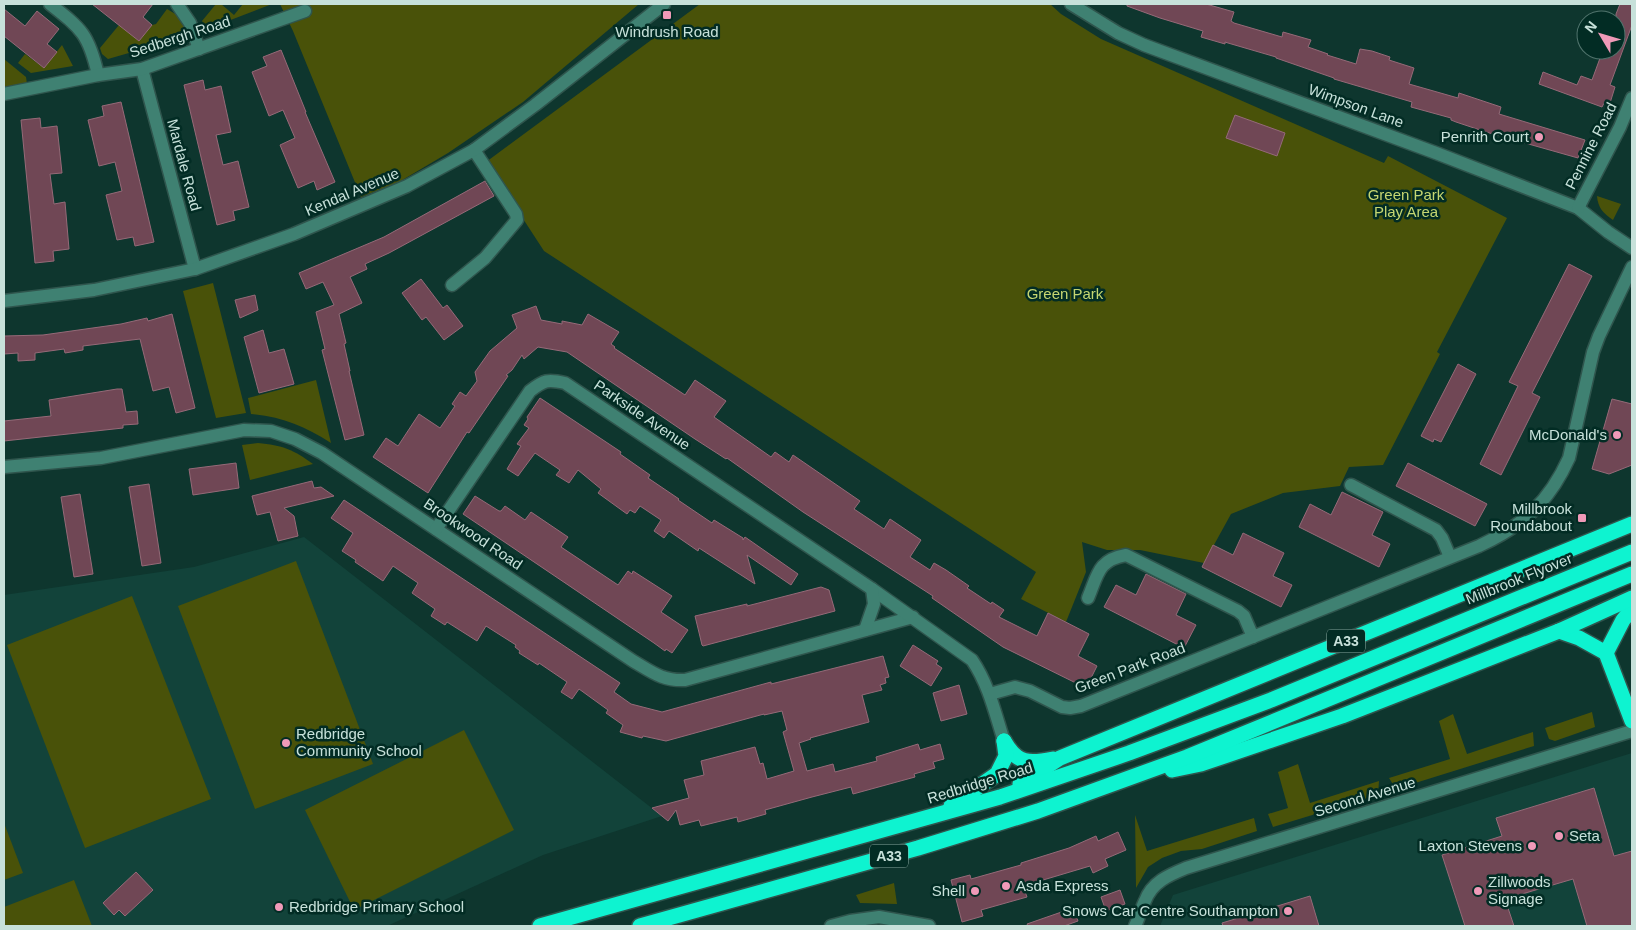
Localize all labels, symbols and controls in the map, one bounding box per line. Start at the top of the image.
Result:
marker: Windrush Road [661,9,673,21]
north arrow [1576,10,1626,60]
street label: Sedbergh Road [127,12,232,61]
text: N [1581,18,1600,36]
place label: Windrush Road [615,23,719,40]
street label: Wimpson Lane [1306,80,1406,131]
street label: Pennine Road [1561,100,1620,192]
street label: Mardale Road [164,117,205,213]
place label: Penrith Court [1441,128,1530,145]
marker: Penrith Court [1533,131,1545,143]
street label: Kendal Avenue [302,164,401,219]
park label: Green Park Play Area [1368,186,1445,220]
park label: Green Park [1027,285,1104,302]
street label: Parkside Avenue [591,376,694,453]
place label: McDonald's [1529,426,1607,443]
marker: McDonald's [1611,429,1623,441]
street label: Brookwood Road [421,494,526,573]
place label: Millbrook Roundabout [1490,500,1573,534]
marker: Millbrook Roundabout [1576,512,1588,524]
street label: Millbrook Flyover [1463,549,1575,608]
road number: A33 [1327,630,1365,652]
street label: Green Park Road [1072,639,1187,696]
place label: Redbridge Community School [296,725,422,759]
marker: Redbridge Community School [280,737,292,749]
street label: Redbridge Road [925,758,1035,807]
street label: Second Avenue [1312,773,1417,820]
place label: Seta [1569,827,1601,844]
marker: Seta [1553,830,1565,842]
place label: Laxton Stevens [1419,837,1522,854]
marker: Laxton Stevens [1526,840,1538,852]
road number: A33 [870,844,908,868]
place label: Zillwoods Signage [1488,873,1551,907]
place label: Asda Express [1016,877,1109,894]
marker: Asda Express [1000,880,1012,892]
place label: Shell [932,882,965,899]
marker: Shell [969,885,981,897]
marker: Zillwoods Signage [1472,885,1484,897]
place label: Redbridge Primary School [289,898,464,915]
marker: Redbridge Primary School [273,901,285,913]
place label: Snows Car Centre Southampton [1062,902,1278,919]
marker: Snows Car Centre Southampton [1282,905,1294,917]

